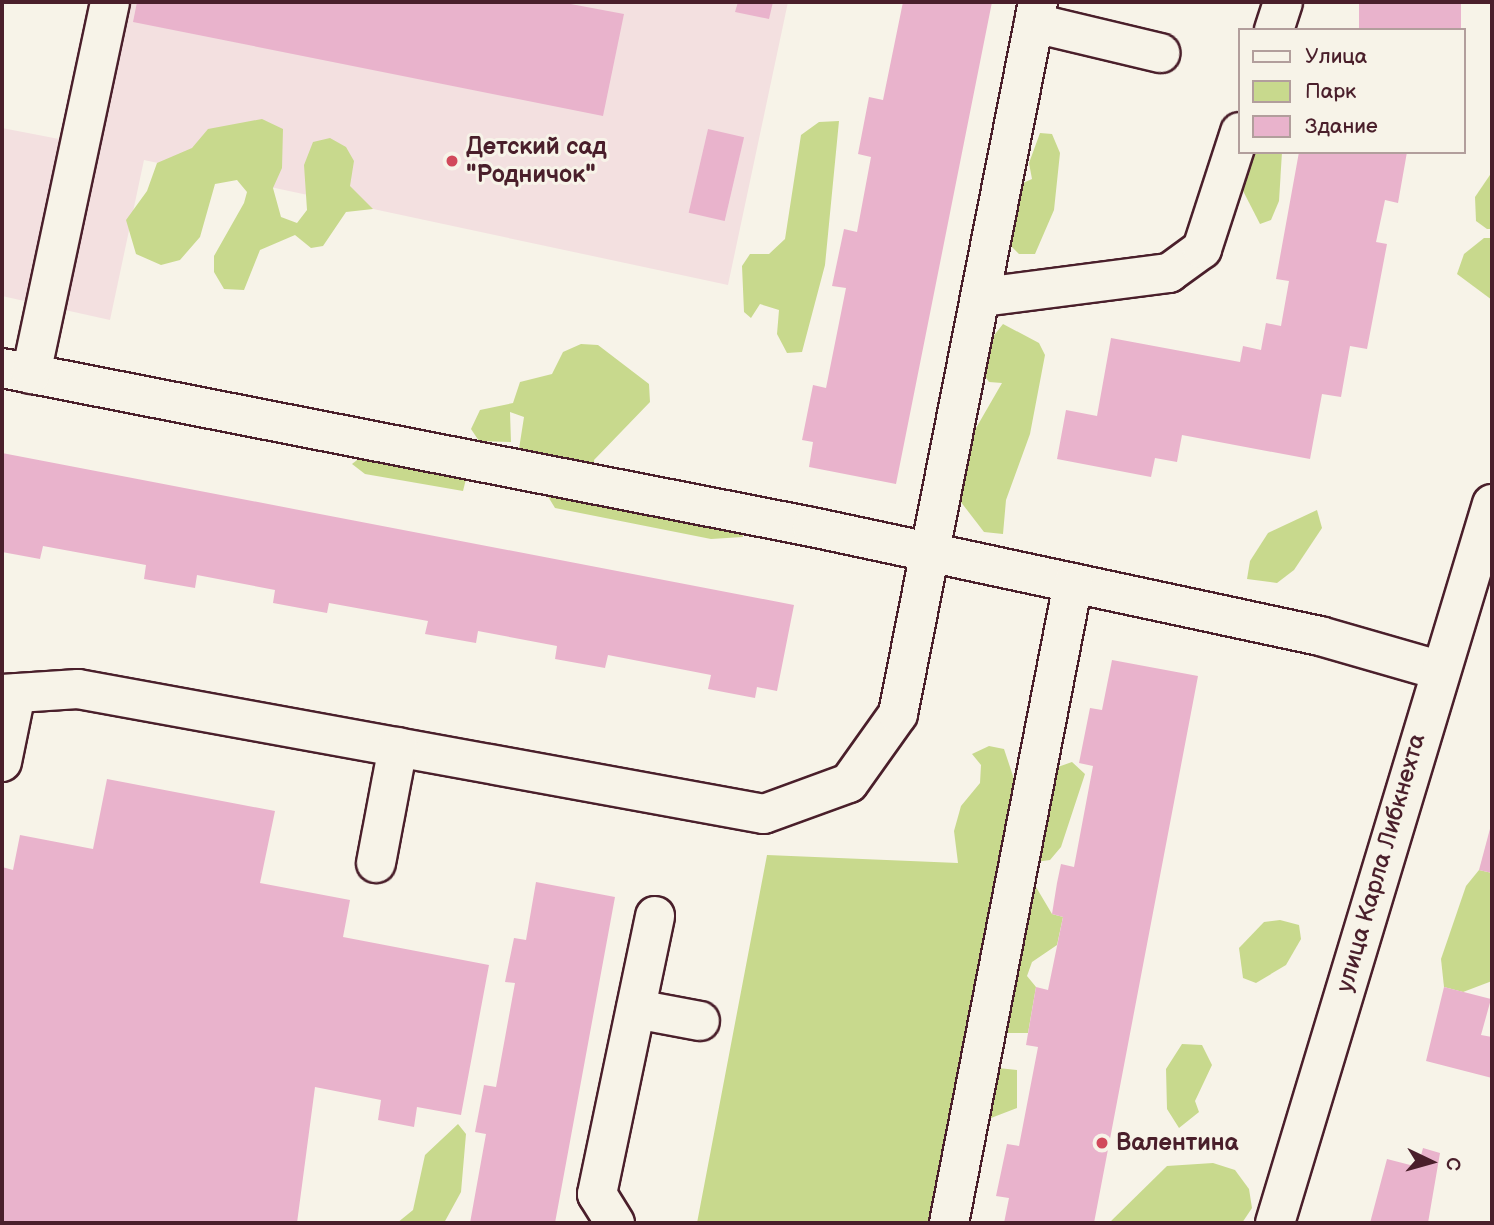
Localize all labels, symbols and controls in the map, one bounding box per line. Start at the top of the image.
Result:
legend [1238,28,1466,154]
text: Улица [1305,44,1367,69]
text: Парк [1305,79,1356,104]
text: Здание [1305,114,1378,139]
place label: Детский сад "Родничок" [466,133,607,189]
marker: Детский сад "Родничок" [444,153,460,169]
street label: улица Карла Либкнехта [1330,731,1432,995]
north arrow [1396,1127,1466,1197]
place label: Валентина [1116,1129,1238,1157]
marker: Валентина [1094,1135,1110,1151]
text: С [1440,1156,1464,1171]

